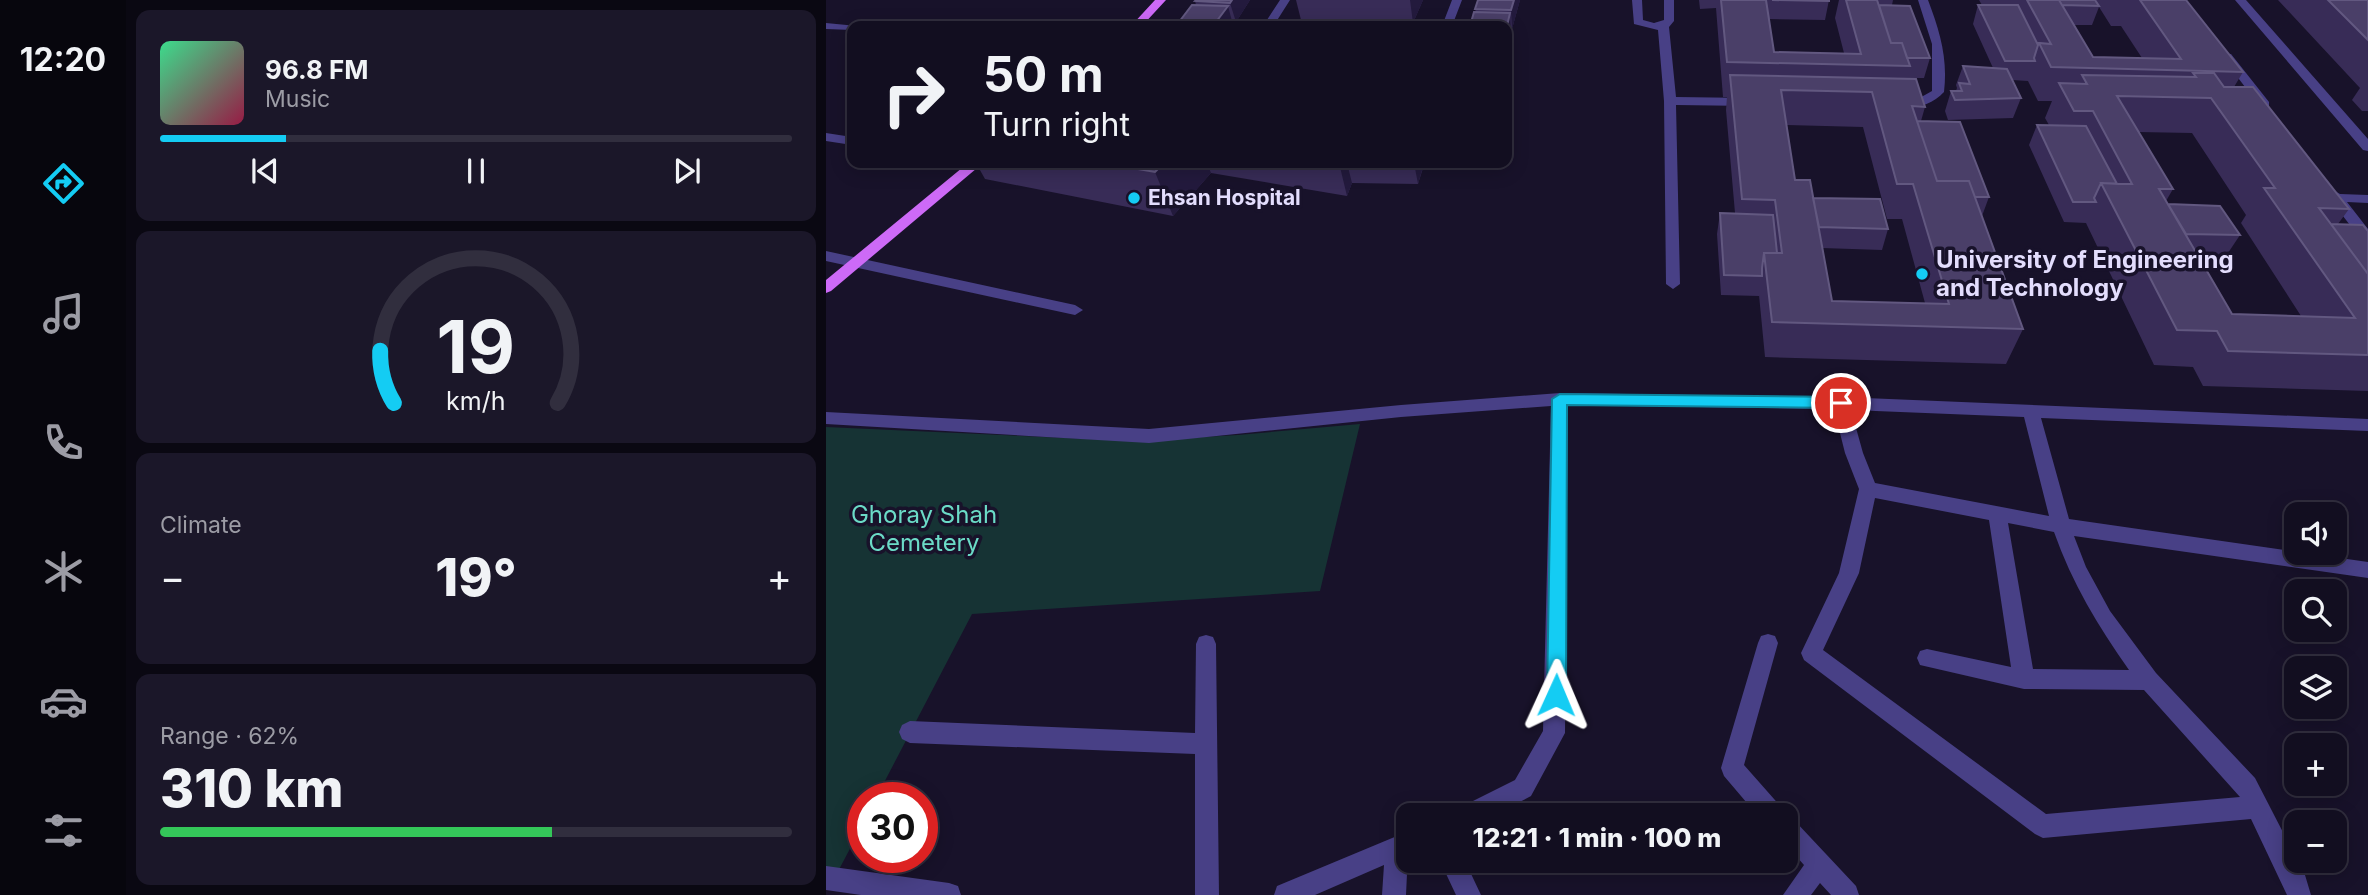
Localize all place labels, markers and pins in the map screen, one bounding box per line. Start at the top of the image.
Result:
place label: Ehsan Hospital [1148,185,1301,210]
marker: Ehsan Hospital [1126,190,1142,206]
place label: University of Engineering and Technology [1936,245,2234,302]
marker: University of Engineering and Technology [1914,266,1930,282]
pin [1811,373,1871,433]

